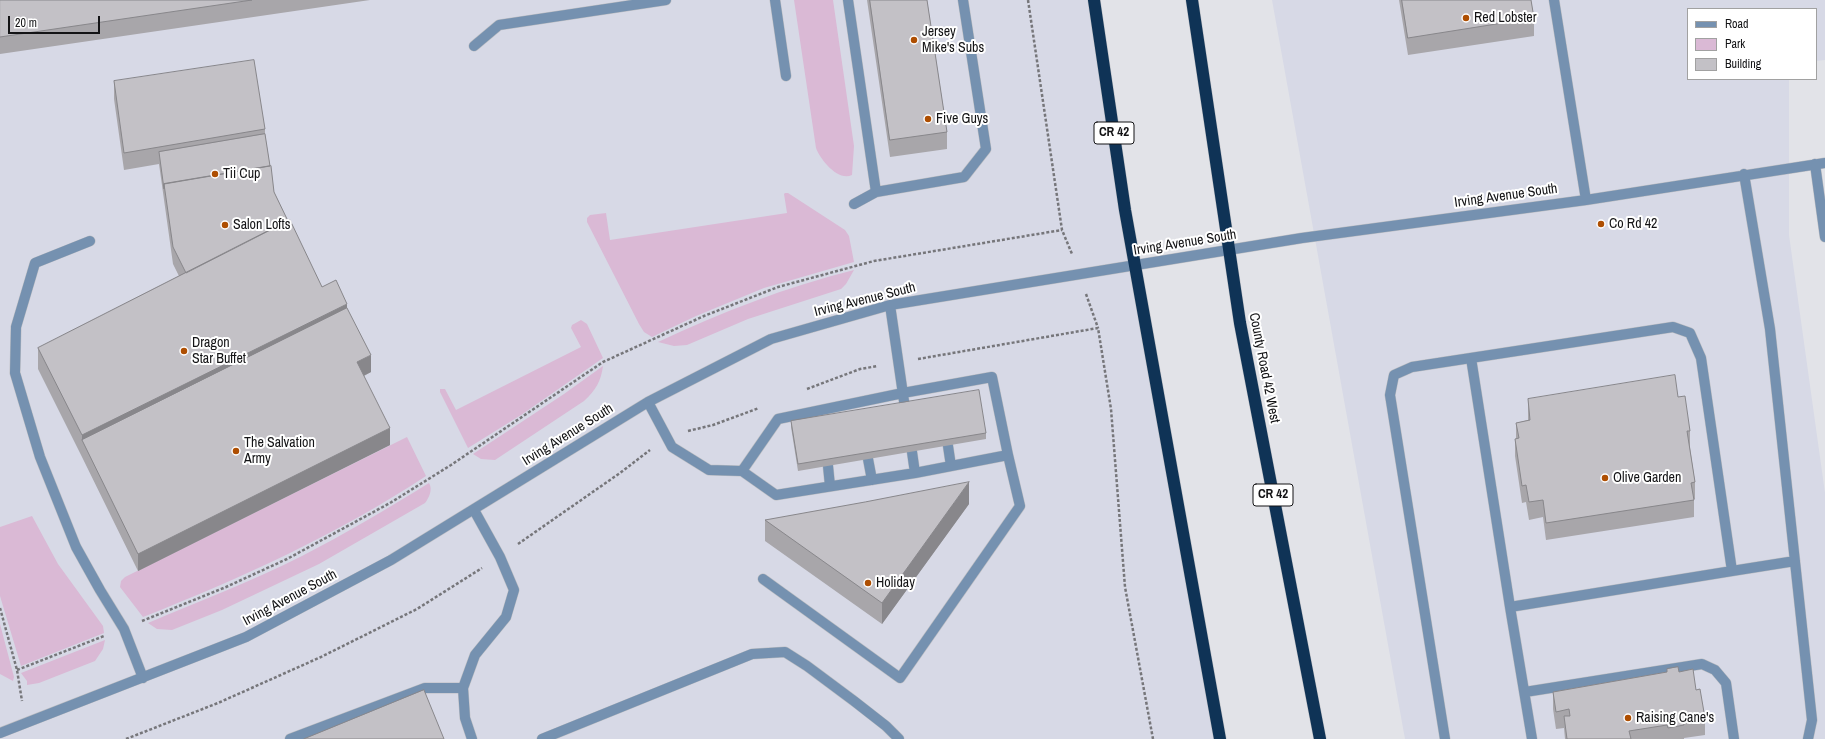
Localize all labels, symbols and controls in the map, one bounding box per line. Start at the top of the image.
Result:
scale bar [10,8,102,34]
legend [1687,8,1817,80]
place label: Red Lobster [1474,10,1537,26]
marker: Red Lobster [1461,13,1471,23]
text: 20 m [15,15,37,31]
text: Road [1725,16,1749,32]
place label: Jersey Mike's Subs [922,24,984,56]
marker: Jersey Mike's Subs [909,35,919,45]
text: Park [1725,36,1745,52]
text: Building [1725,56,1761,72]
place label: Five Guys [936,111,988,127]
marker: Five Guys [923,114,933,124]
road number: CR 42 [1094,122,1134,144]
place label: Tii Cup [223,166,260,182]
marker: Tii Cup [210,169,220,179]
street label: Irving Avenue South [1453,180,1559,212]
place label: Co Rd 42 [1609,216,1657,232]
place label: Salon Lofts [233,217,290,233]
marker: Co Rd 42 [1596,219,1606,229]
marker: Salon Lofts [220,220,230,230]
street label: Irving Avenue South [1132,227,1238,259]
street label: Irving Avenue South [813,279,917,321]
street label: County Road 42 West [1245,311,1283,425]
place label: Dragon Star Buffet [192,335,246,368]
marker: Dragon Star Buffet [179,346,189,356]
street label: Irving Avenue South [520,400,616,470]
place label: The Salvation Army [244,435,315,468]
marker: The Salvation Army [231,446,241,456]
place label: Olive Garden [1613,470,1681,486]
marker: Olive Garden [1600,473,1610,483]
road number: CR 42 [1253,484,1293,506]
street label: Irving Avenue South [240,566,340,630]
place label: Holiday [876,575,915,591]
marker: Holiday [863,578,873,588]
place label: Raising Cane's [1636,710,1714,726]
marker: Raising Cane's [1623,713,1633,723]

